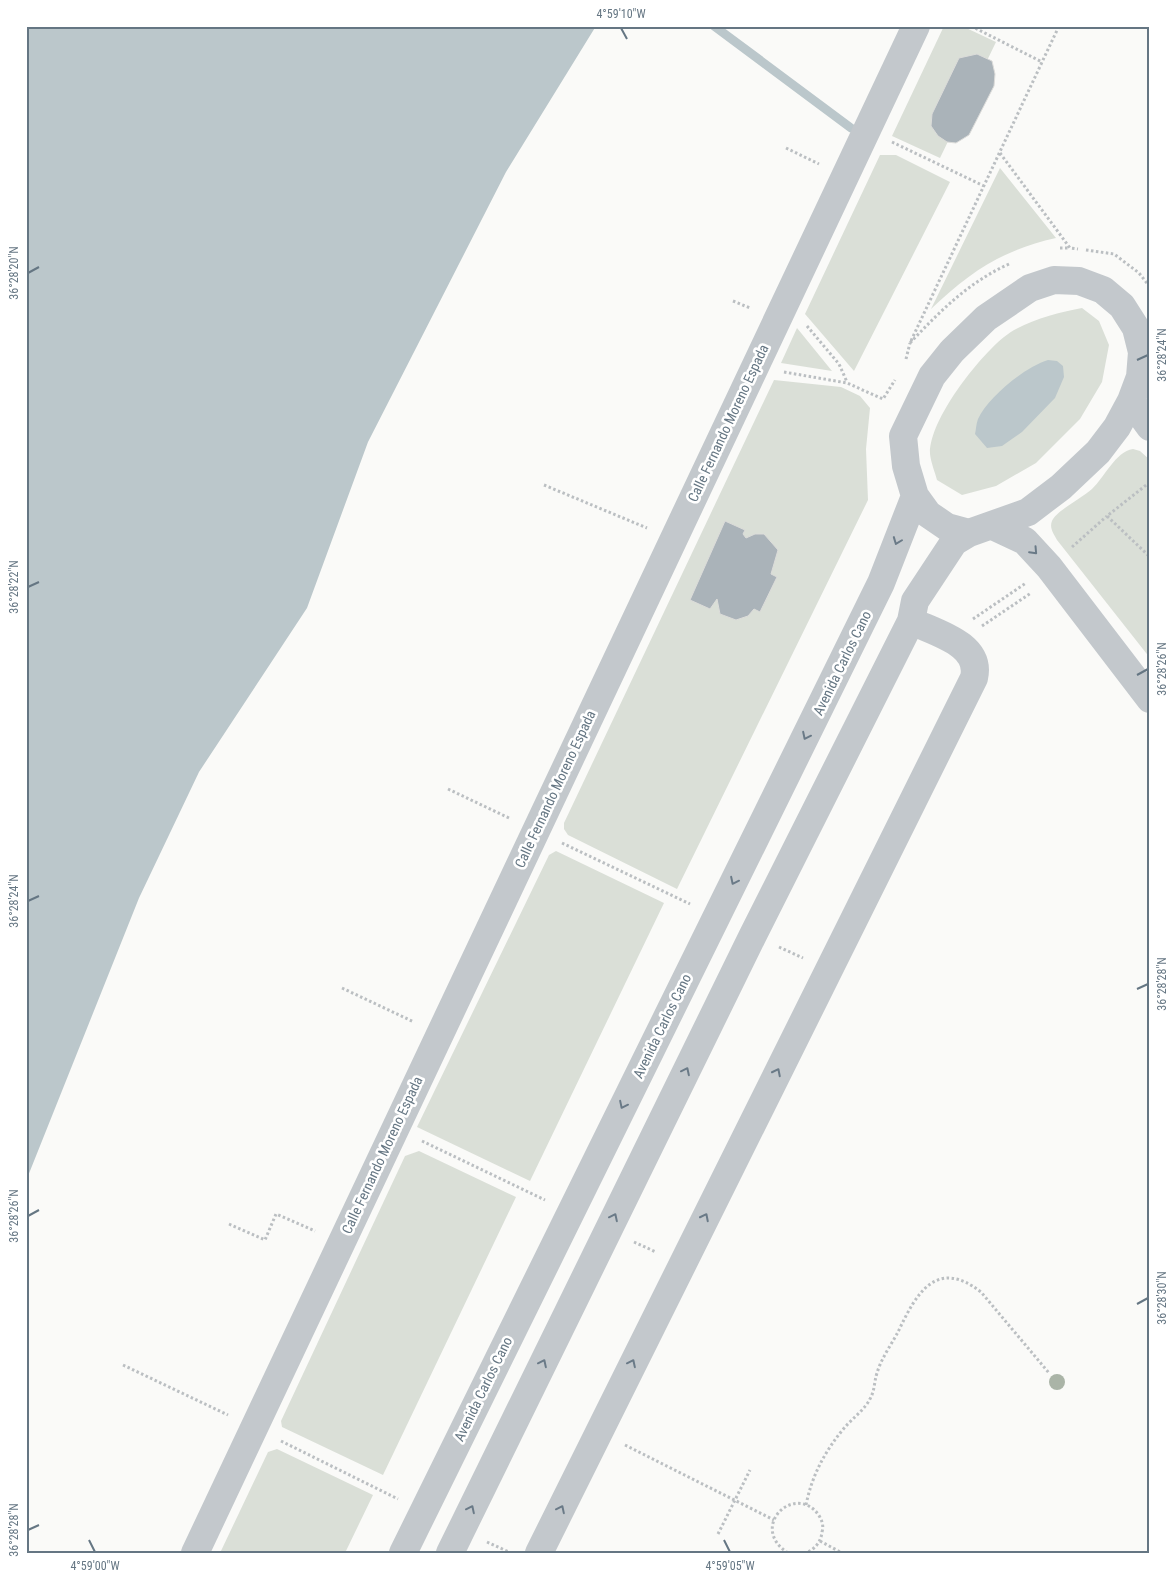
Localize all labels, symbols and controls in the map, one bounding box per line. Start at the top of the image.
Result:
text: 4°59'10"W [596,7,646,21]
text: 36°28'20"N [7,246,21,300]
text: 36°28'24"N [1155,328,1169,382]
street label: Calle Fernando Moreno Espada [684,342,772,504]
one-way arrow [893,536,903,545]
one-way arrow [1028,545,1037,554]
text: 36°28'22"N [7,560,21,614]
street label: Avenida Carlos Cano [810,608,874,718]
text: 36°28'26"N [1155,642,1169,696]
street label: Calle Fernando Moreno Espada [511,708,599,870]
one-way arrow [802,730,812,739]
text: 36°28'24"N [7,874,21,928]
one-way arrow [730,876,740,885]
text: 36°28'28"N [1155,957,1169,1011]
street label: Avenida Carlos Cano [630,971,694,1081]
one-way arrow [680,1067,690,1076]
one-way arrow [771,1068,781,1077]
street label: Calle Fernando Moreno Espada [338,1074,426,1236]
one-way arrow [619,1100,629,1109]
text: 36°28'26"N [7,1189,21,1243]
one-way arrow [608,1213,619,1222]
one-way arrow [698,1214,708,1223]
text: 36°28'30"N [1155,1271,1169,1325]
street label: Avenida Carlos Cano [451,1334,515,1444]
one-way arrow [537,1359,547,1368]
one-way arrow [626,1359,637,1368]
text: 36°28'28"N [7,1503,21,1557]
one-way arrow [465,1505,476,1514]
one-way arrow [555,1505,565,1514]
text: 4°59'00"W [70,1559,120,1573]
text: 4°59'05"W [705,1559,755,1573]

